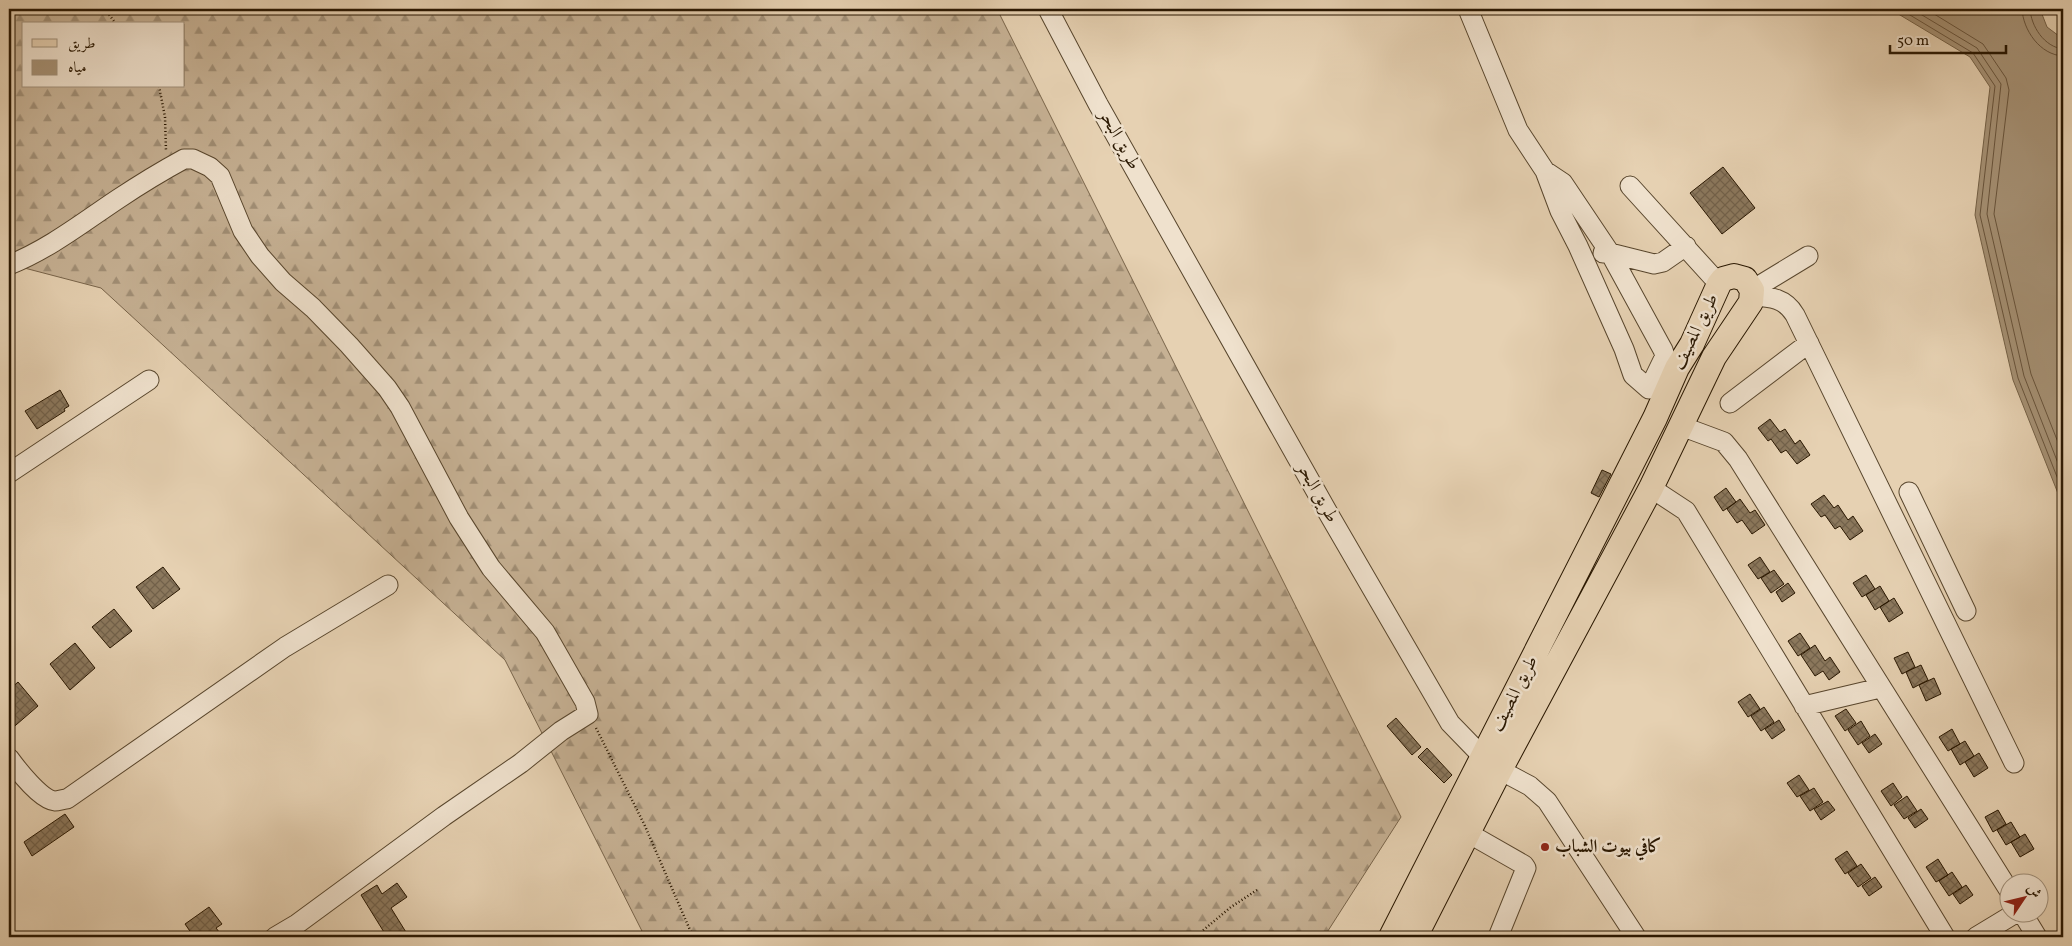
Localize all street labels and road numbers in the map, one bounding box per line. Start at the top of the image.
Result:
street label: طريق البحر [1091,104,1146,175]
street label: طريق المصيف [1667,290,1725,374]
street label: طريق البحر [1289,457,1344,528]
street label: طريق المصيف [1485,652,1545,736]

